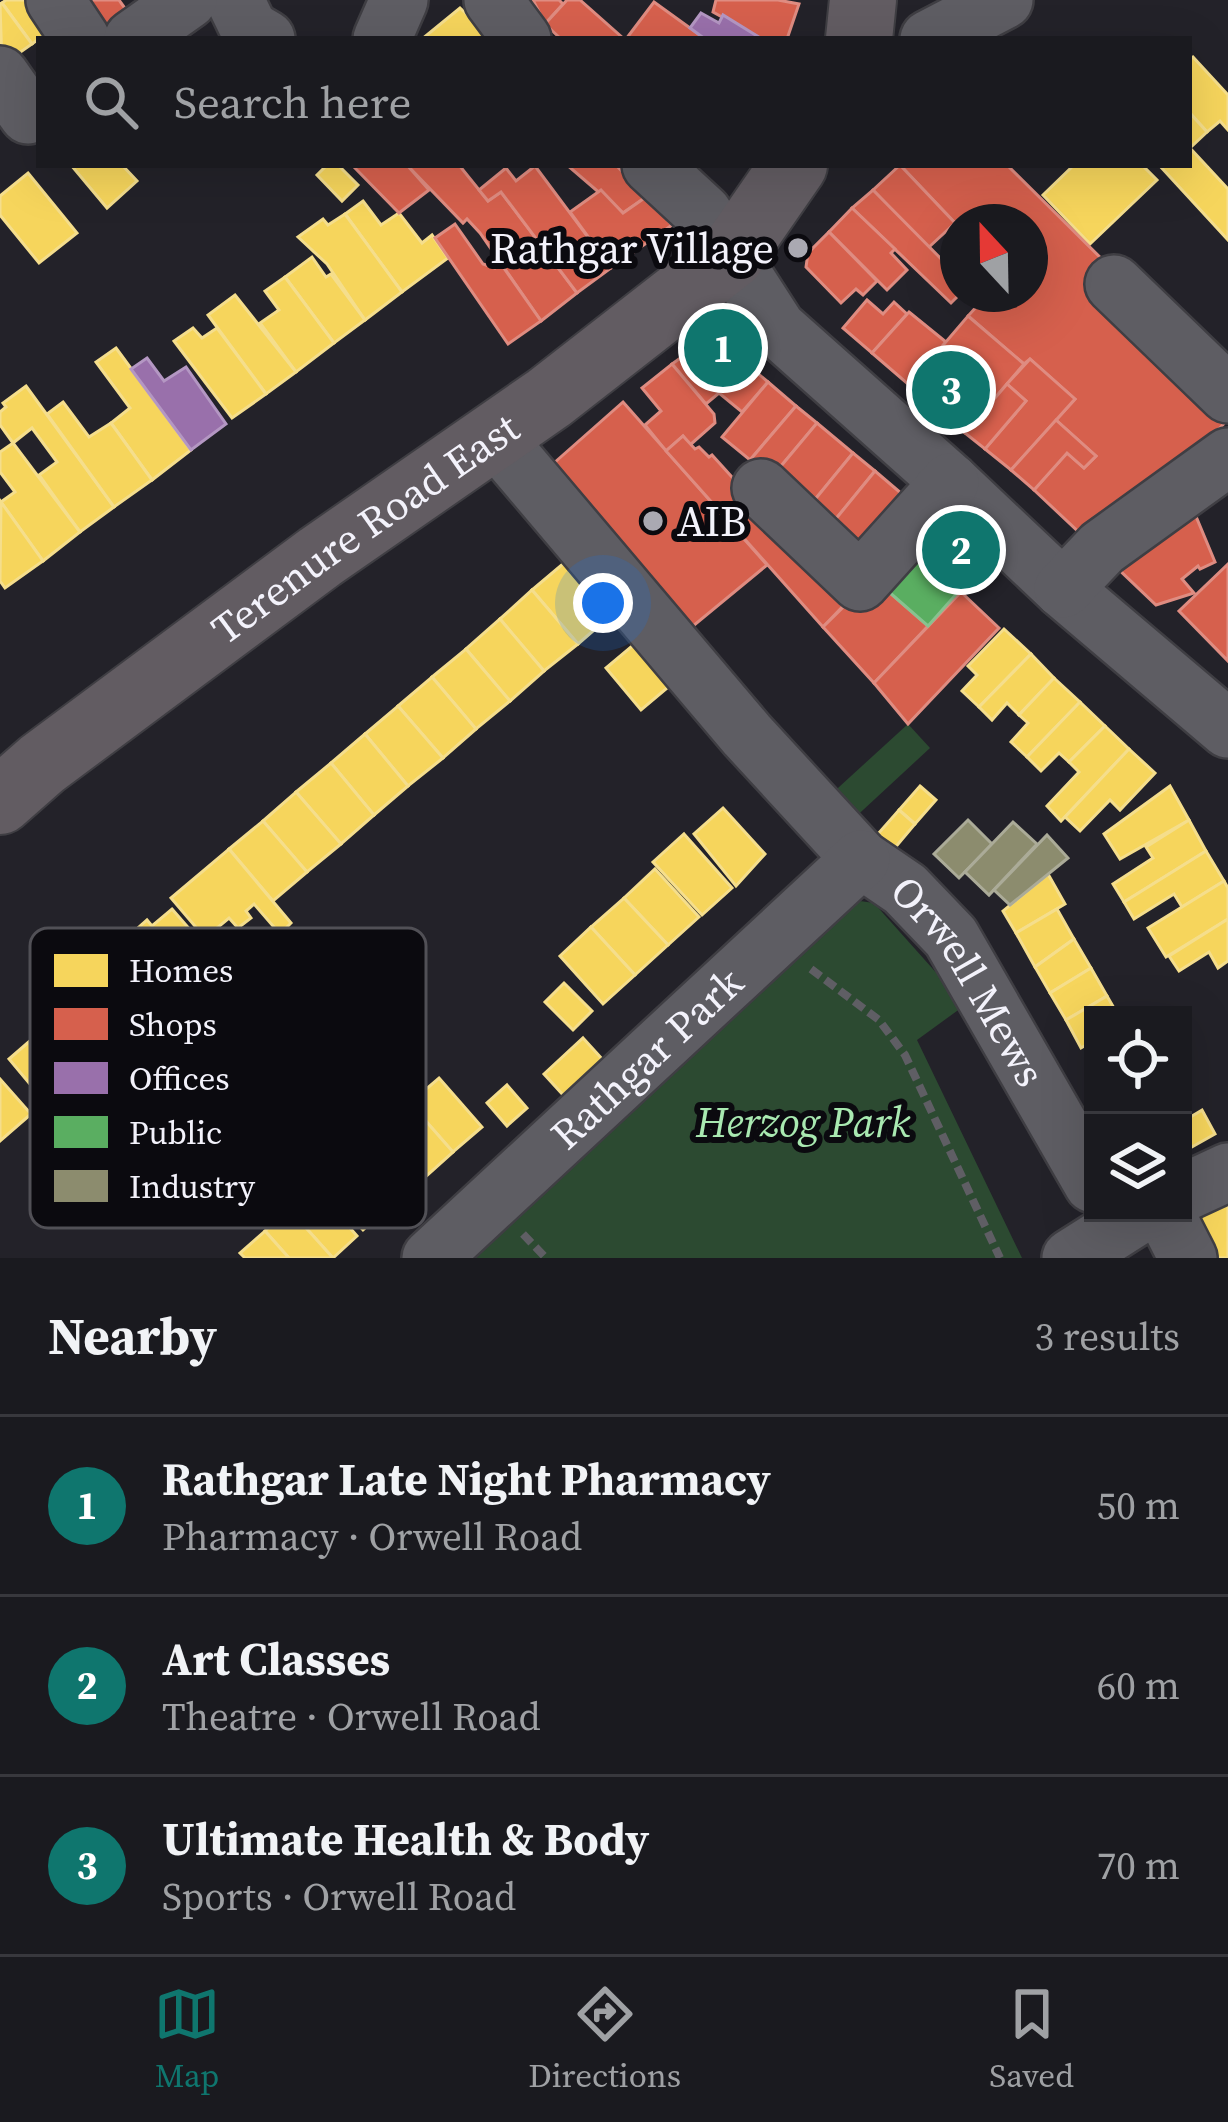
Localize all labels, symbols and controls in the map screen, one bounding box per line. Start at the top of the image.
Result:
search box [36,36,1192,168]
icon: search [78,69,144,135]
text: Search here [174,71,411,133]
north arrow [940,204,1048,312]
place label: Rathgar Village [490,219,774,277]
marker: Rathgar Village [785,235,811,261]
pin: 1 [684,303,762,393]
pin: 3 [912,345,990,435]
street label: Terenure Road East [199,399,530,657]
place label: AIB [677,492,746,550]
pin: 2 [922,505,1000,595]
marker: AIB [640,508,666,534]
your location [573,573,633,633]
street label: Orwell Mews [878,863,1060,1097]
legend [30,928,426,1228]
text: Homes [129,948,233,993]
street label: Rathgar Park [538,954,756,1162]
text: Shops [129,1002,217,1047]
map controls [1084,1006,1192,1222]
button: locate [1084,1006,1192,1114]
text: Offices [129,1056,230,1101]
park label: Herzog Park [695,1093,911,1151]
text: Public [129,1110,222,1155]
button: layers [1084,1114,1192,1222]
text: Industry [129,1164,255,1209]
text: Nearby [48,1301,217,1371]
text: 3 results [1035,1310,1180,1363]
text: Rathgar Late Night Pharmacy [162,1448,771,1510]
text: 1 [76,1479,98,1532]
text: 50 m [1097,1479,1180,1532]
text: Pharmacy · Orwell Road [162,1510,582,1563]
text: Art Classes [162,1628,390,1690]
text: 2 [76,1659,98,1712]
text: 60 m [1097,1659,1180,1712]
text: Theatre · Orwell Road [162,1690,541,1743]
text: Ultimate Health & Body [162,1808,649,1870]
text: 3 [76,1839,98,1892]
text: 70 m [1097,1839,1180,1892]
text: Sports · Orwell Road [162,1870,516,1923]
tab: Map [154,1981,220,2098]
tab: Directions [528,1981,681,2098]
tab: Saved [989,1981,1074,2098]

